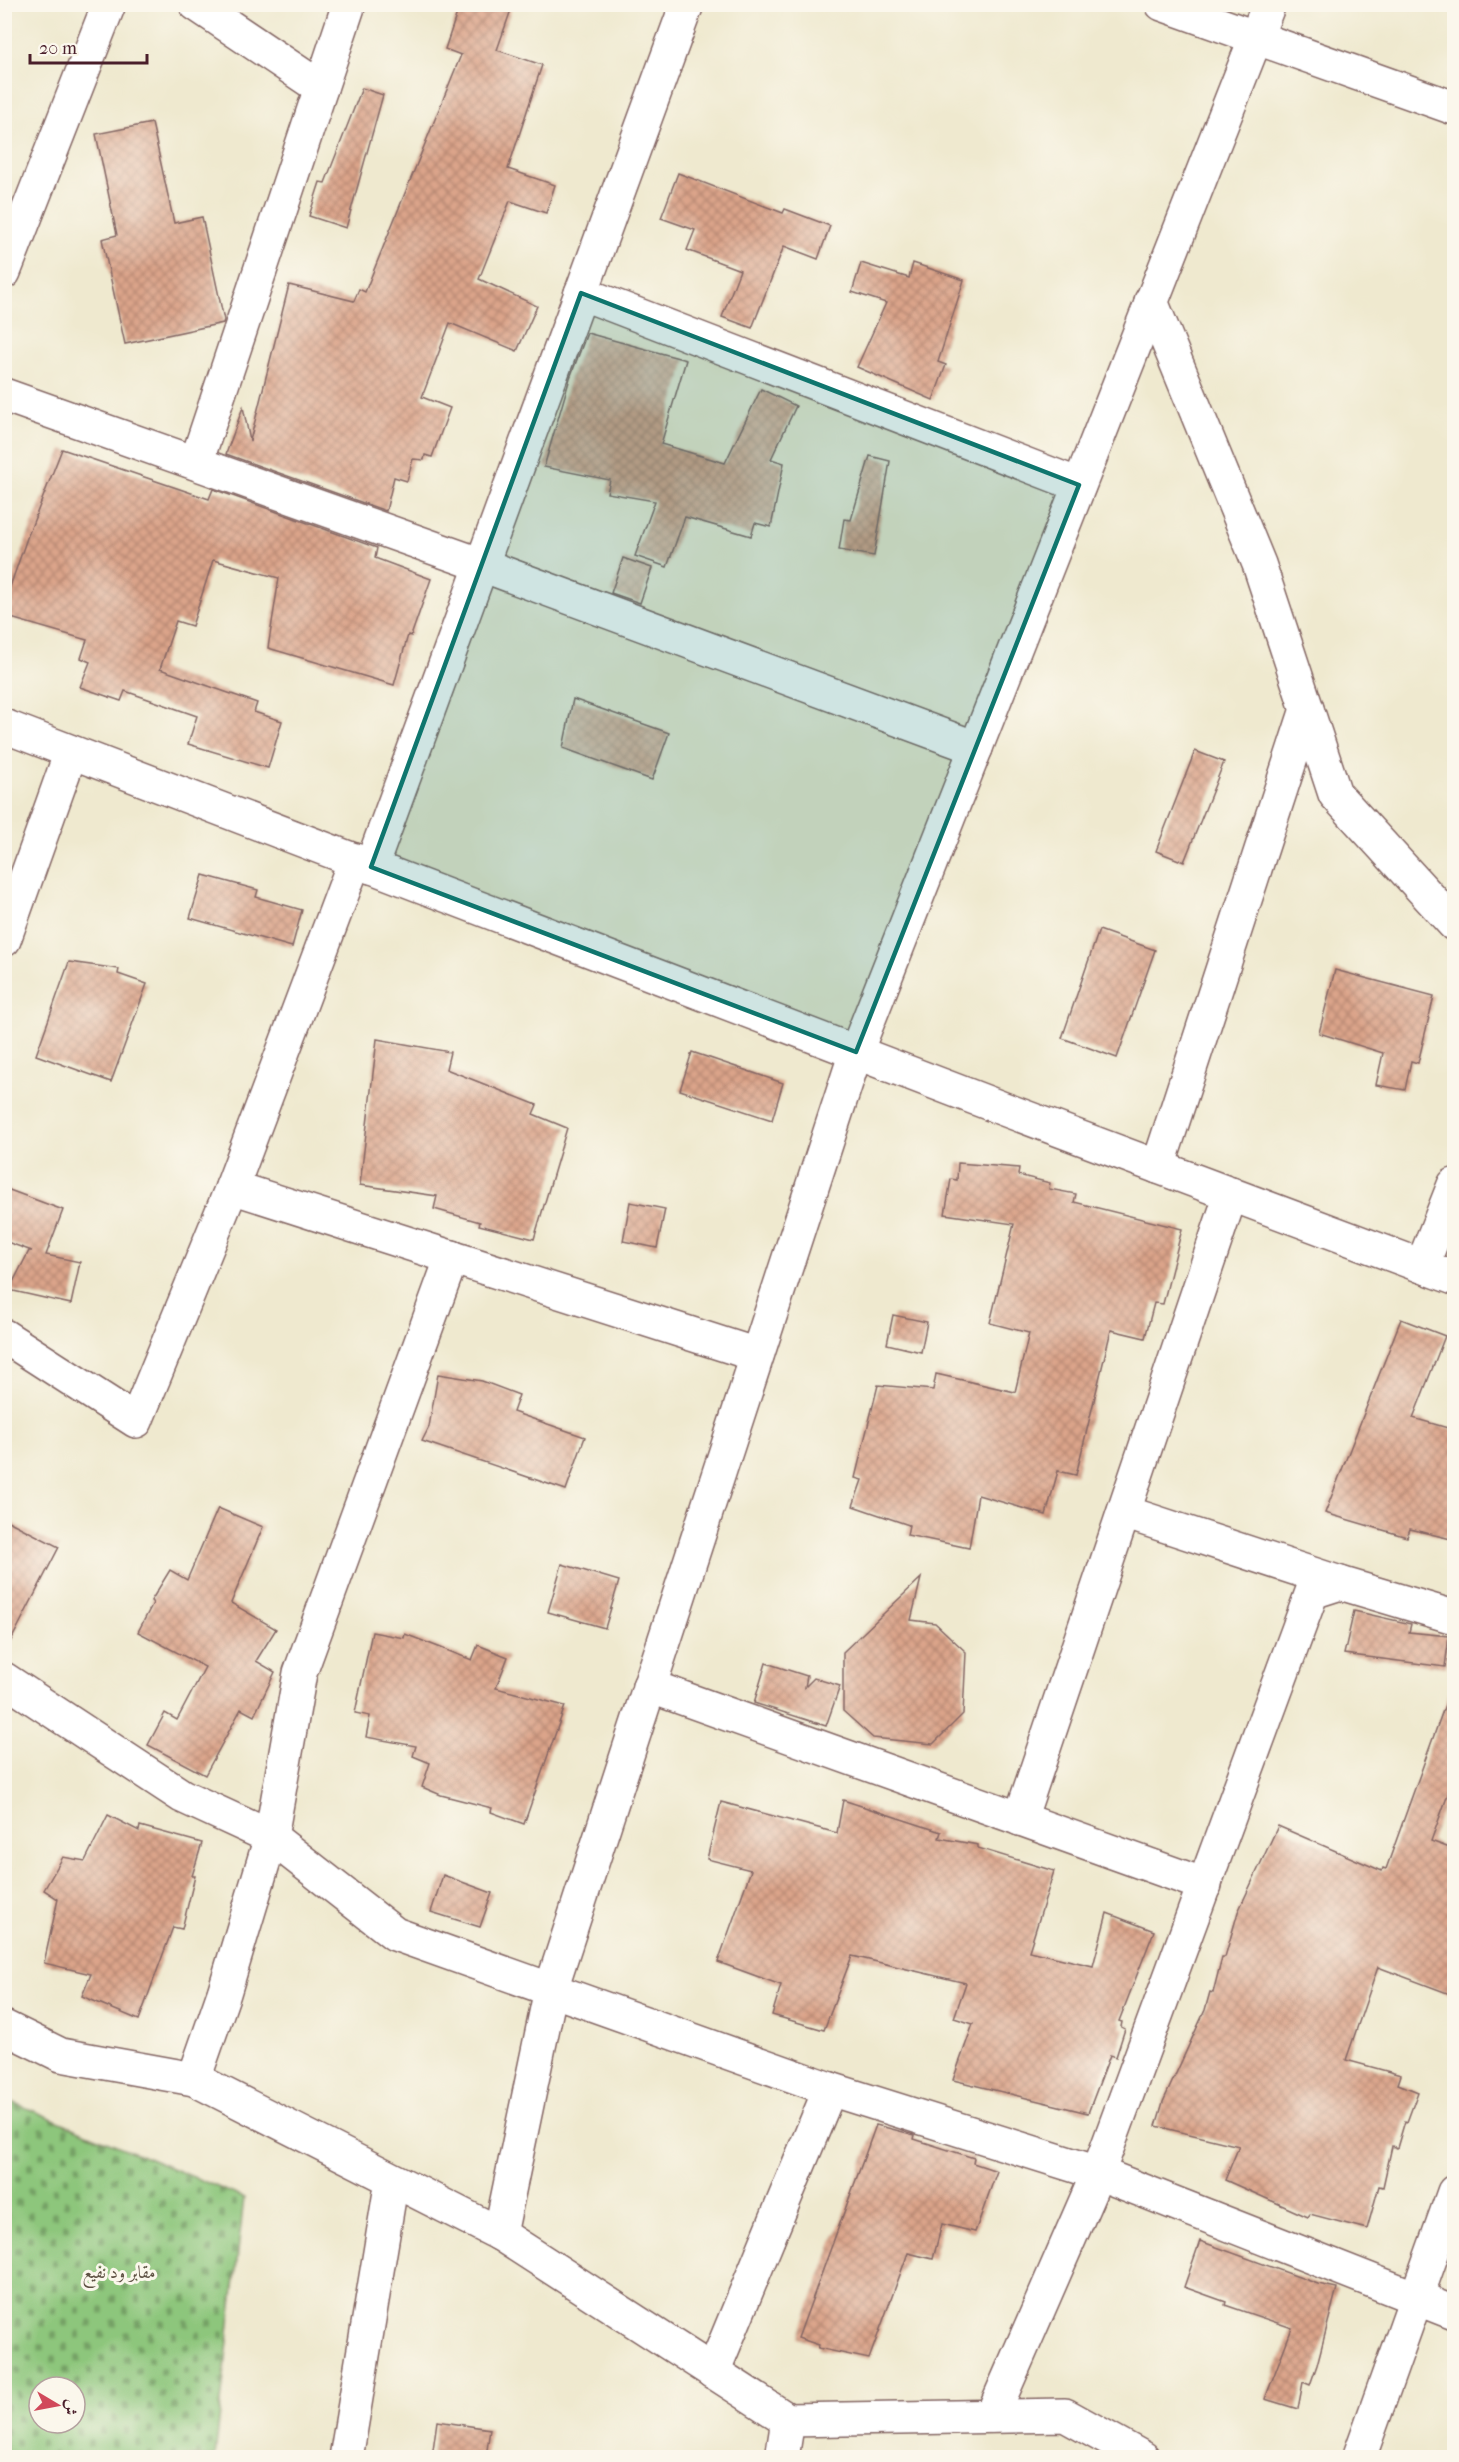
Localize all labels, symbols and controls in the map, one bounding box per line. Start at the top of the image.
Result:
scale bar [30,27,147,65]
text: 20 m [39,38,77,59]
park label: مقابر ود نفيع [83,2262,156,2288]
north arrow [27,2375,87,2435]
text: ش [61,2398,82,2417]

